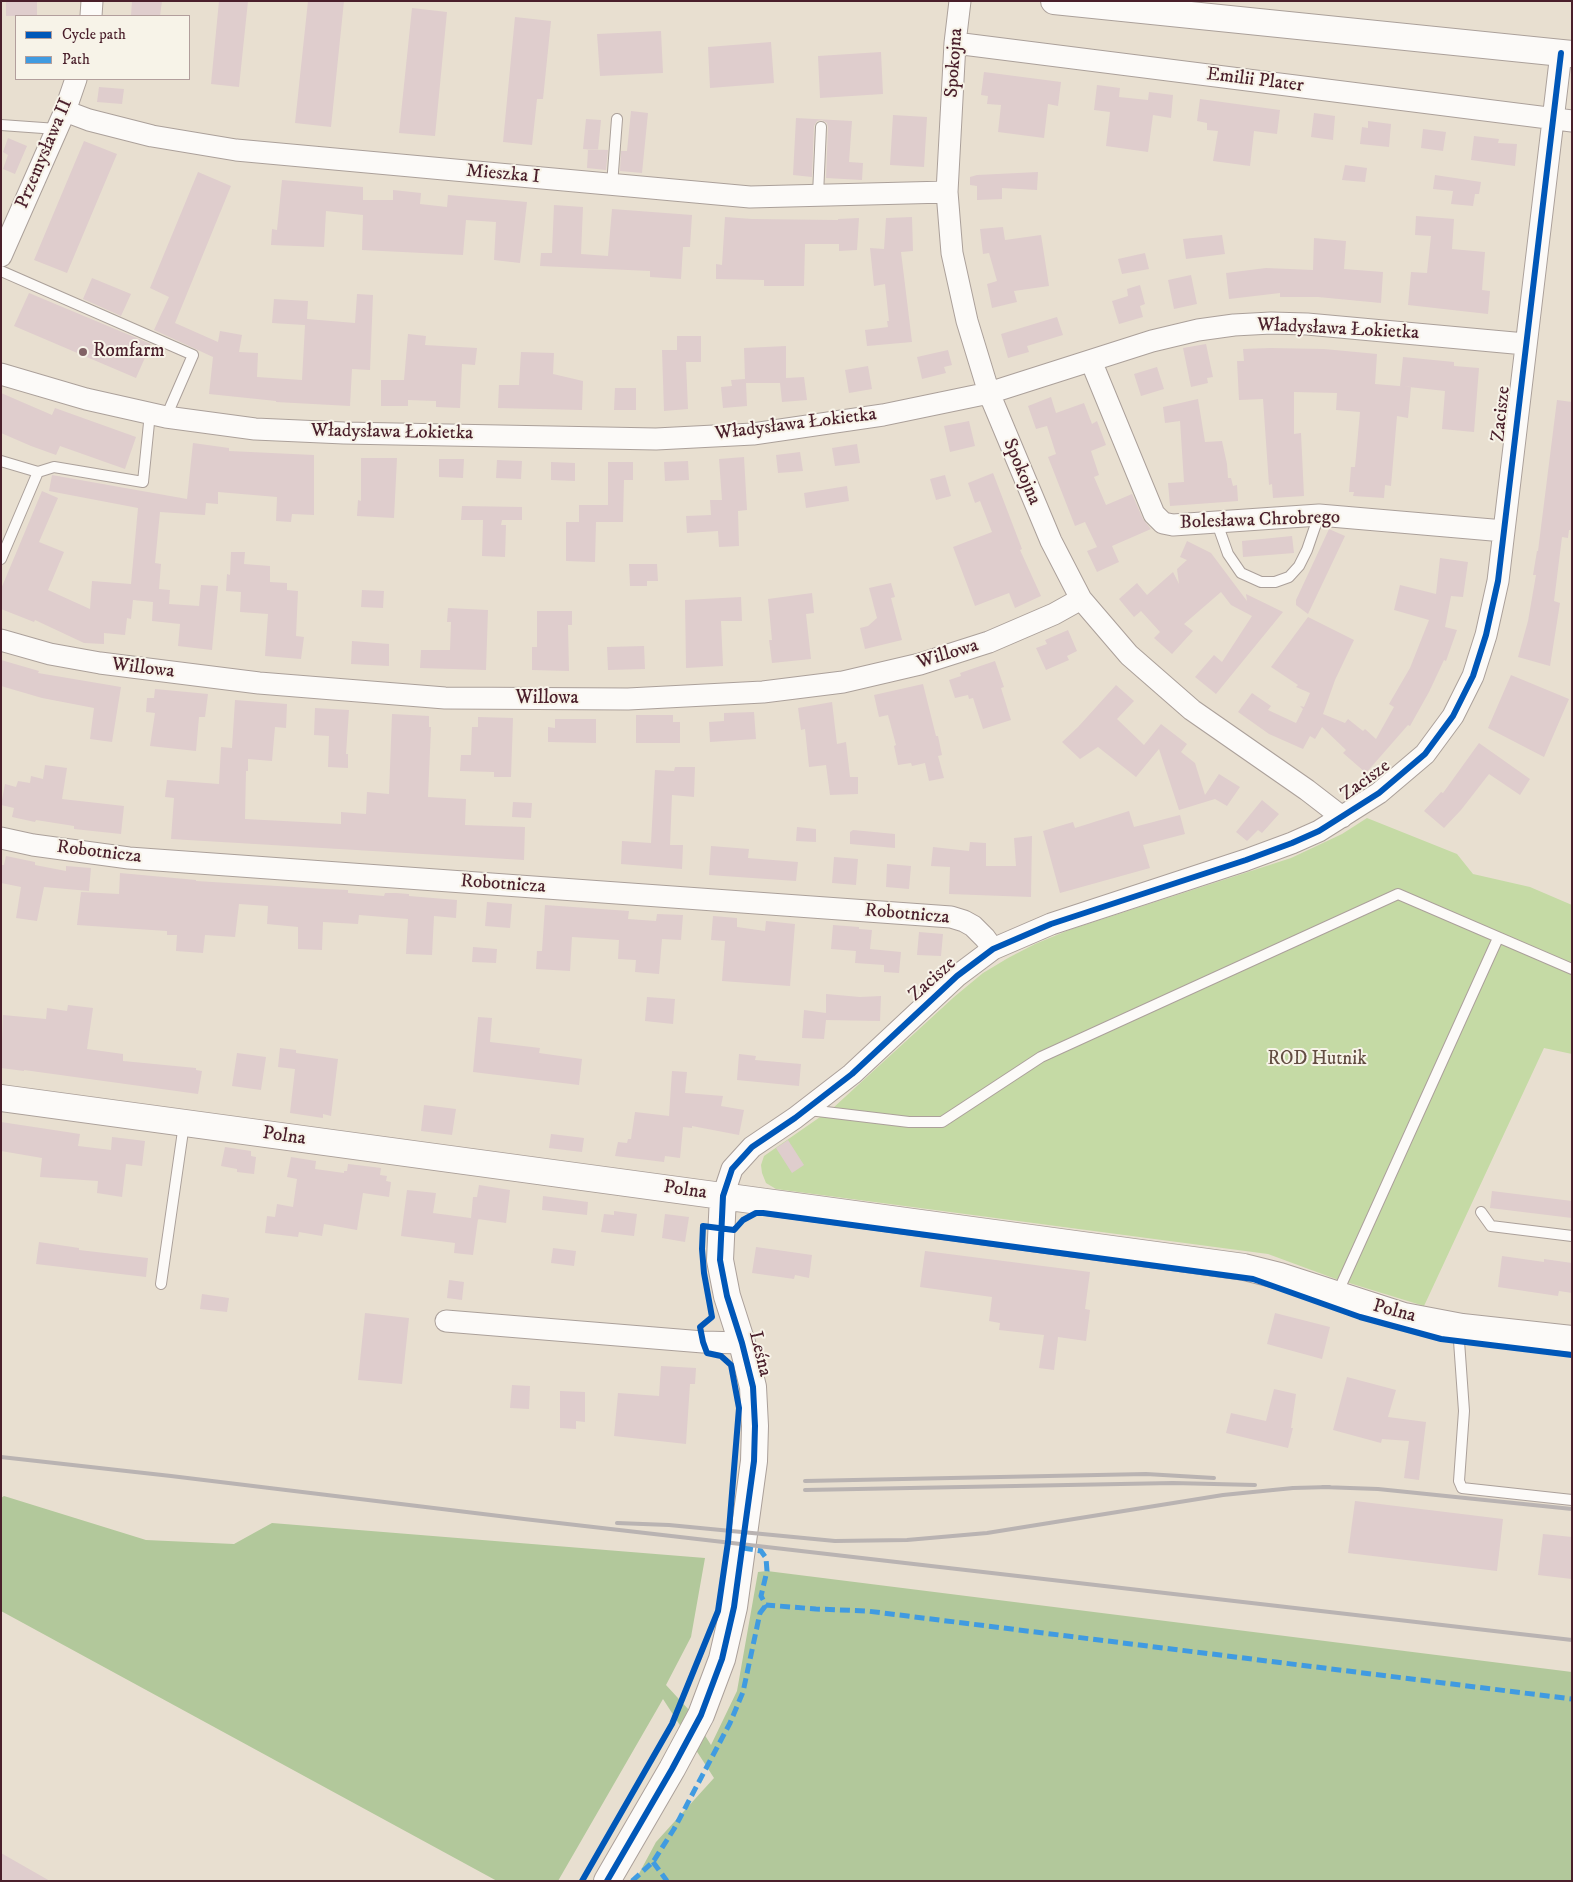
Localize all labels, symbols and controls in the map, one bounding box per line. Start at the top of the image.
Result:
legend [15,15,190,80]
text: Cycle path [62,25,126,44]
street label: Spokojna [941,27,969,99]
text: Path [62,50,90,69]
street label: Emilii Plater [1205,64,1305,98]
street label: Przemysława II [12,96,78,212]
street label: Mieszka I [465,160,541,190]
street label: Władysława Łokietka [1256,314,1420,346]
place label: Romfarm [93,341,165,363]
marker: Romfarm [77,346,89,358]
street label: Zacisze [1488,385,1516,443]
street label: Władysława Łokietka [714,404,878,446]
street label: Władysława Łokietka [311,420,473,446]
street label: Spokojna [997,435,1045,509]
street label: Bolesława Chrobrego [1180,507,1340,535]
street label: Willowa [915,635,981,675]
street label: Willowa [110,654,176,684]
street label: Willowa [515,688,579,710]
street label: Zacisze [1337,755,1395,807]
street label: Robotnicza [55,836,143,870]
street label: Robotnicza [460,871,546,899]
street label: Robotnicza [864,900,950,930]
street label: Zacisze [905,953,961,1007]
park label: ROD Hutnik [1267,1049,1367,1071]
street label: Polna [261,1123,307,1151]
street label: Polna [662,1177,708,1205]
street label: Polna [1370,1295,1418,1329]
street label: Leśna [742,1329,776,1379]

